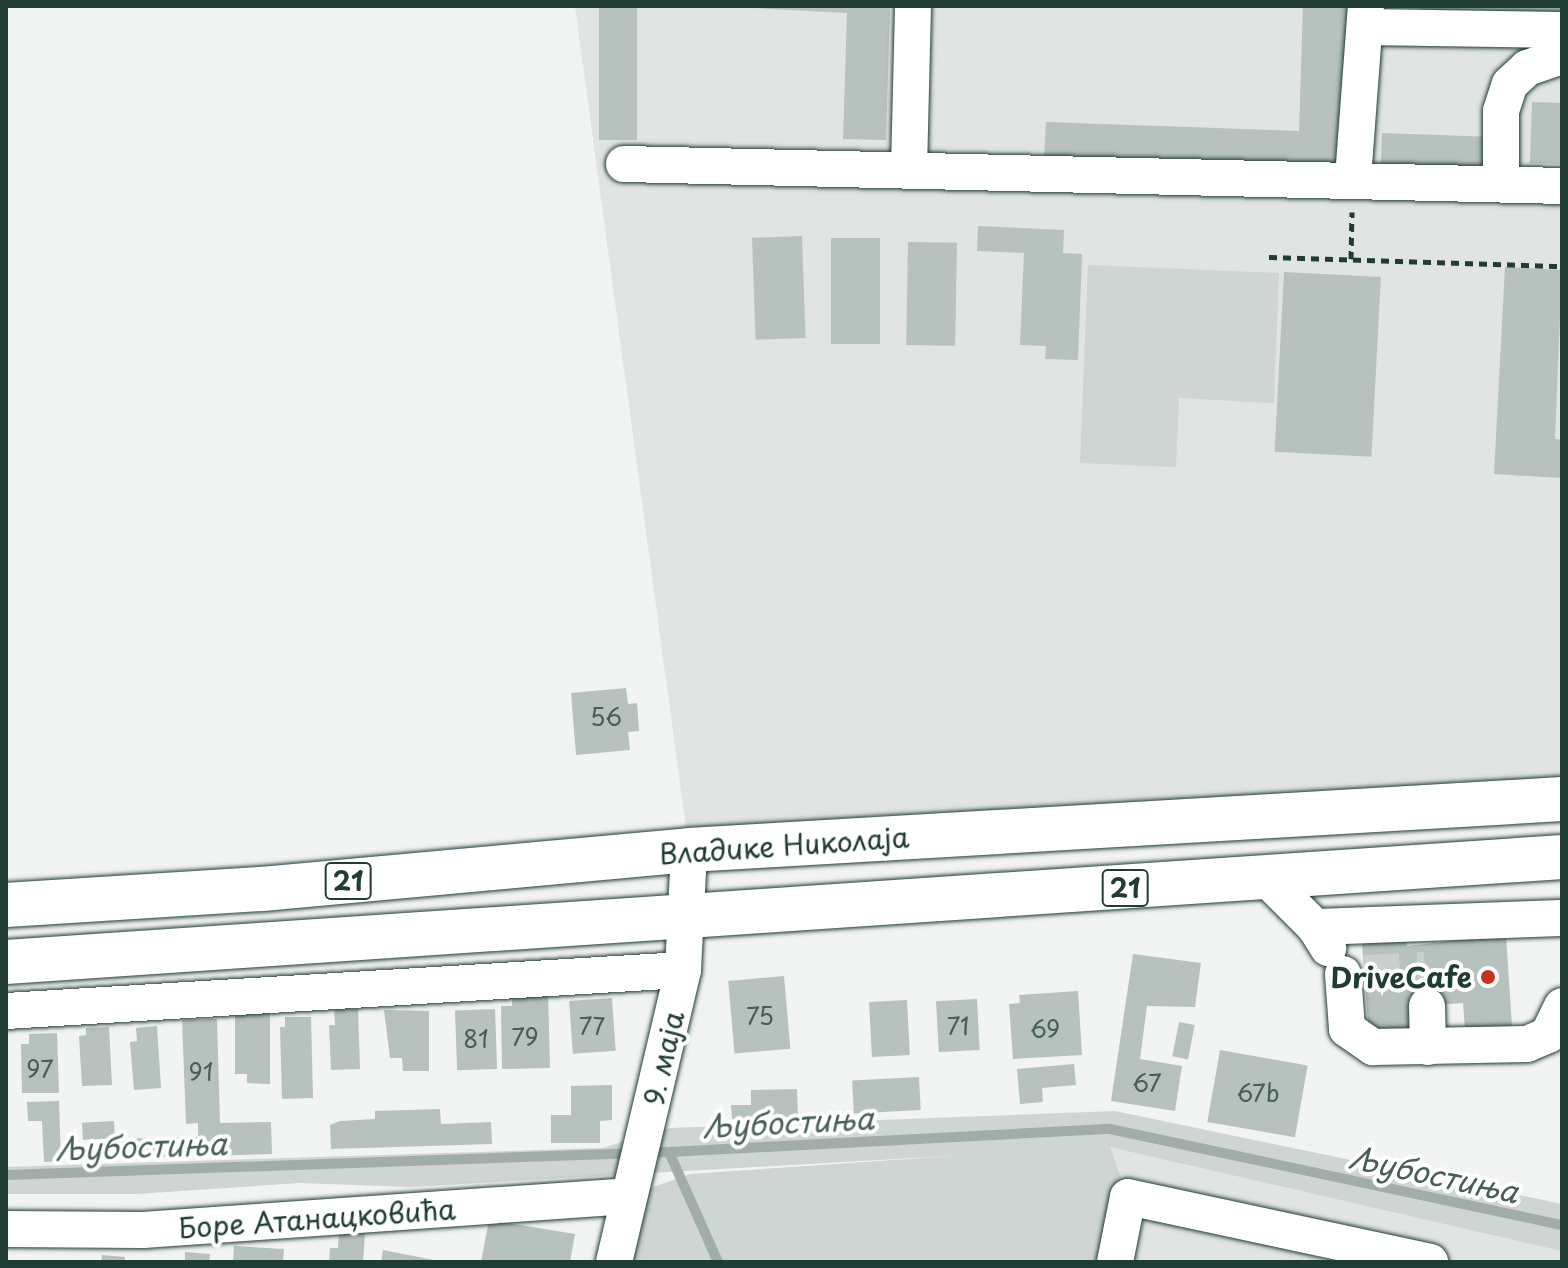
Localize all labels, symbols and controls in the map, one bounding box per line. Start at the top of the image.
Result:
house number: 56 [590,703,622,731]
street label: Владике Николаја [657,819,911,871]
road number: 21 [324,859,372,903]
road number: 21 [1101,866,1149,910]
place label: DriveCafe [1331,960,1472,994]
marker: DriveCafe [1479,968,1497,986]
house number: 75 [746,1002,774,1030]
street label: 9. маја [636,1007,690,1109]
house number: 77 [579,1012,605,1040]
house number: 71 [947,1012,969,1040]
house number: 69 [1030,1015,1060,1043]
house number: 79 [511,1023,539,1051]
house number: 81 [463,1025,489,1053]
house number: 97 [26,1055,54,1083]
house number: 91 [189,1058,213,1086]
house number: 67 [1132,1069,1162,1097]
house number: 67b [1236,1079,1280,1107]
water label: Љубостиња [701,1100,875,1144]
water label: Љубостиња [55,1125,227,1167]
water label: Љубостиња [1346,1139,1522,1209]
street label: Боре Атанацковића [178,1192,456,1244]

